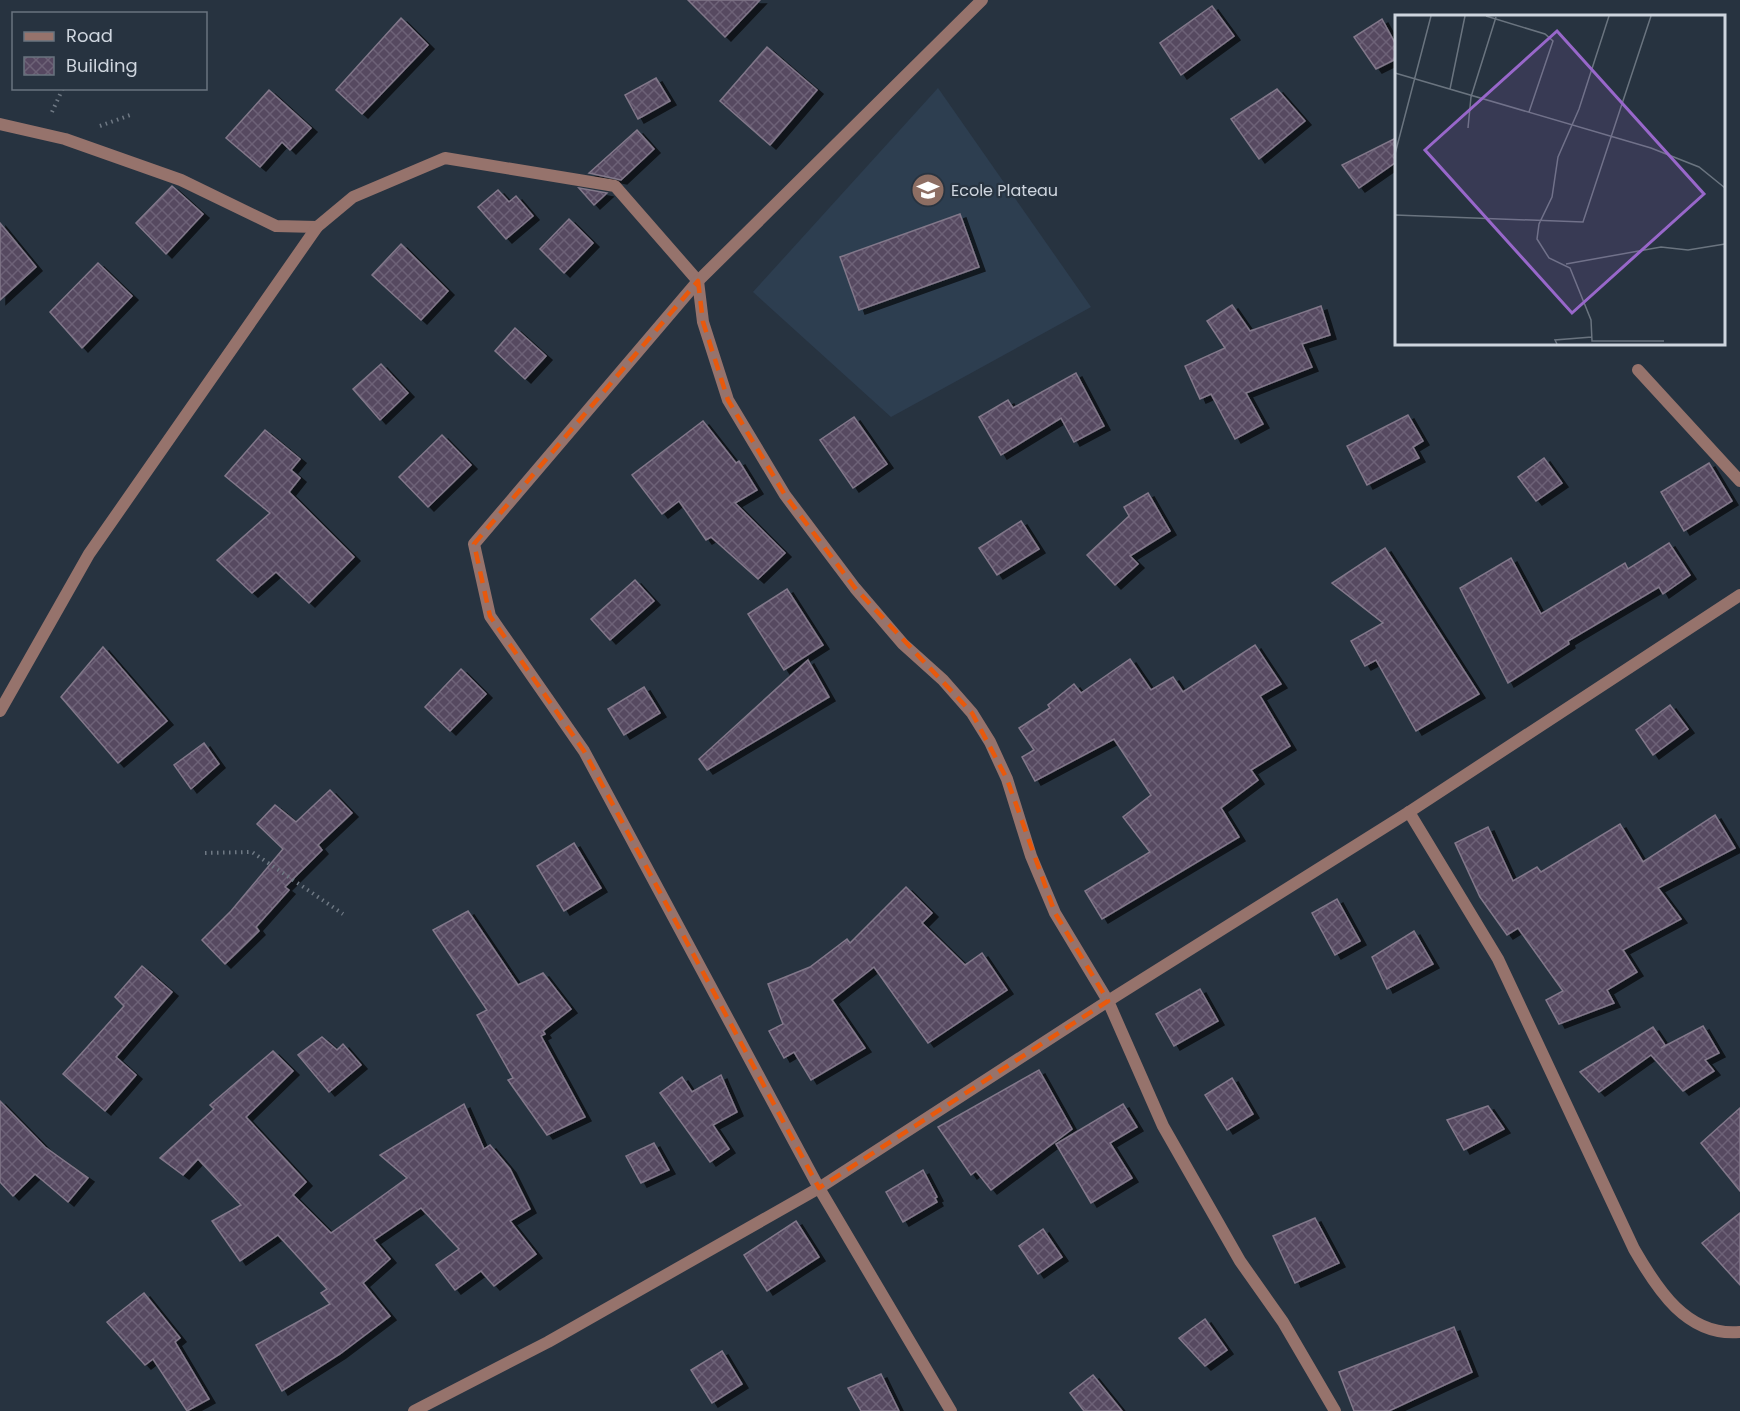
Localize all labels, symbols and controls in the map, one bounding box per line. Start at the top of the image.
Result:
legend [12,12,207,90]
inset map [1395,15,1725,345]
text: Road [66,23,113,48]
text: Building [66,53,138,78]
school or university icon: Ecole Plateau [910,172,946,208]
place label: Ecole Plateau [951,179,1058,202]

